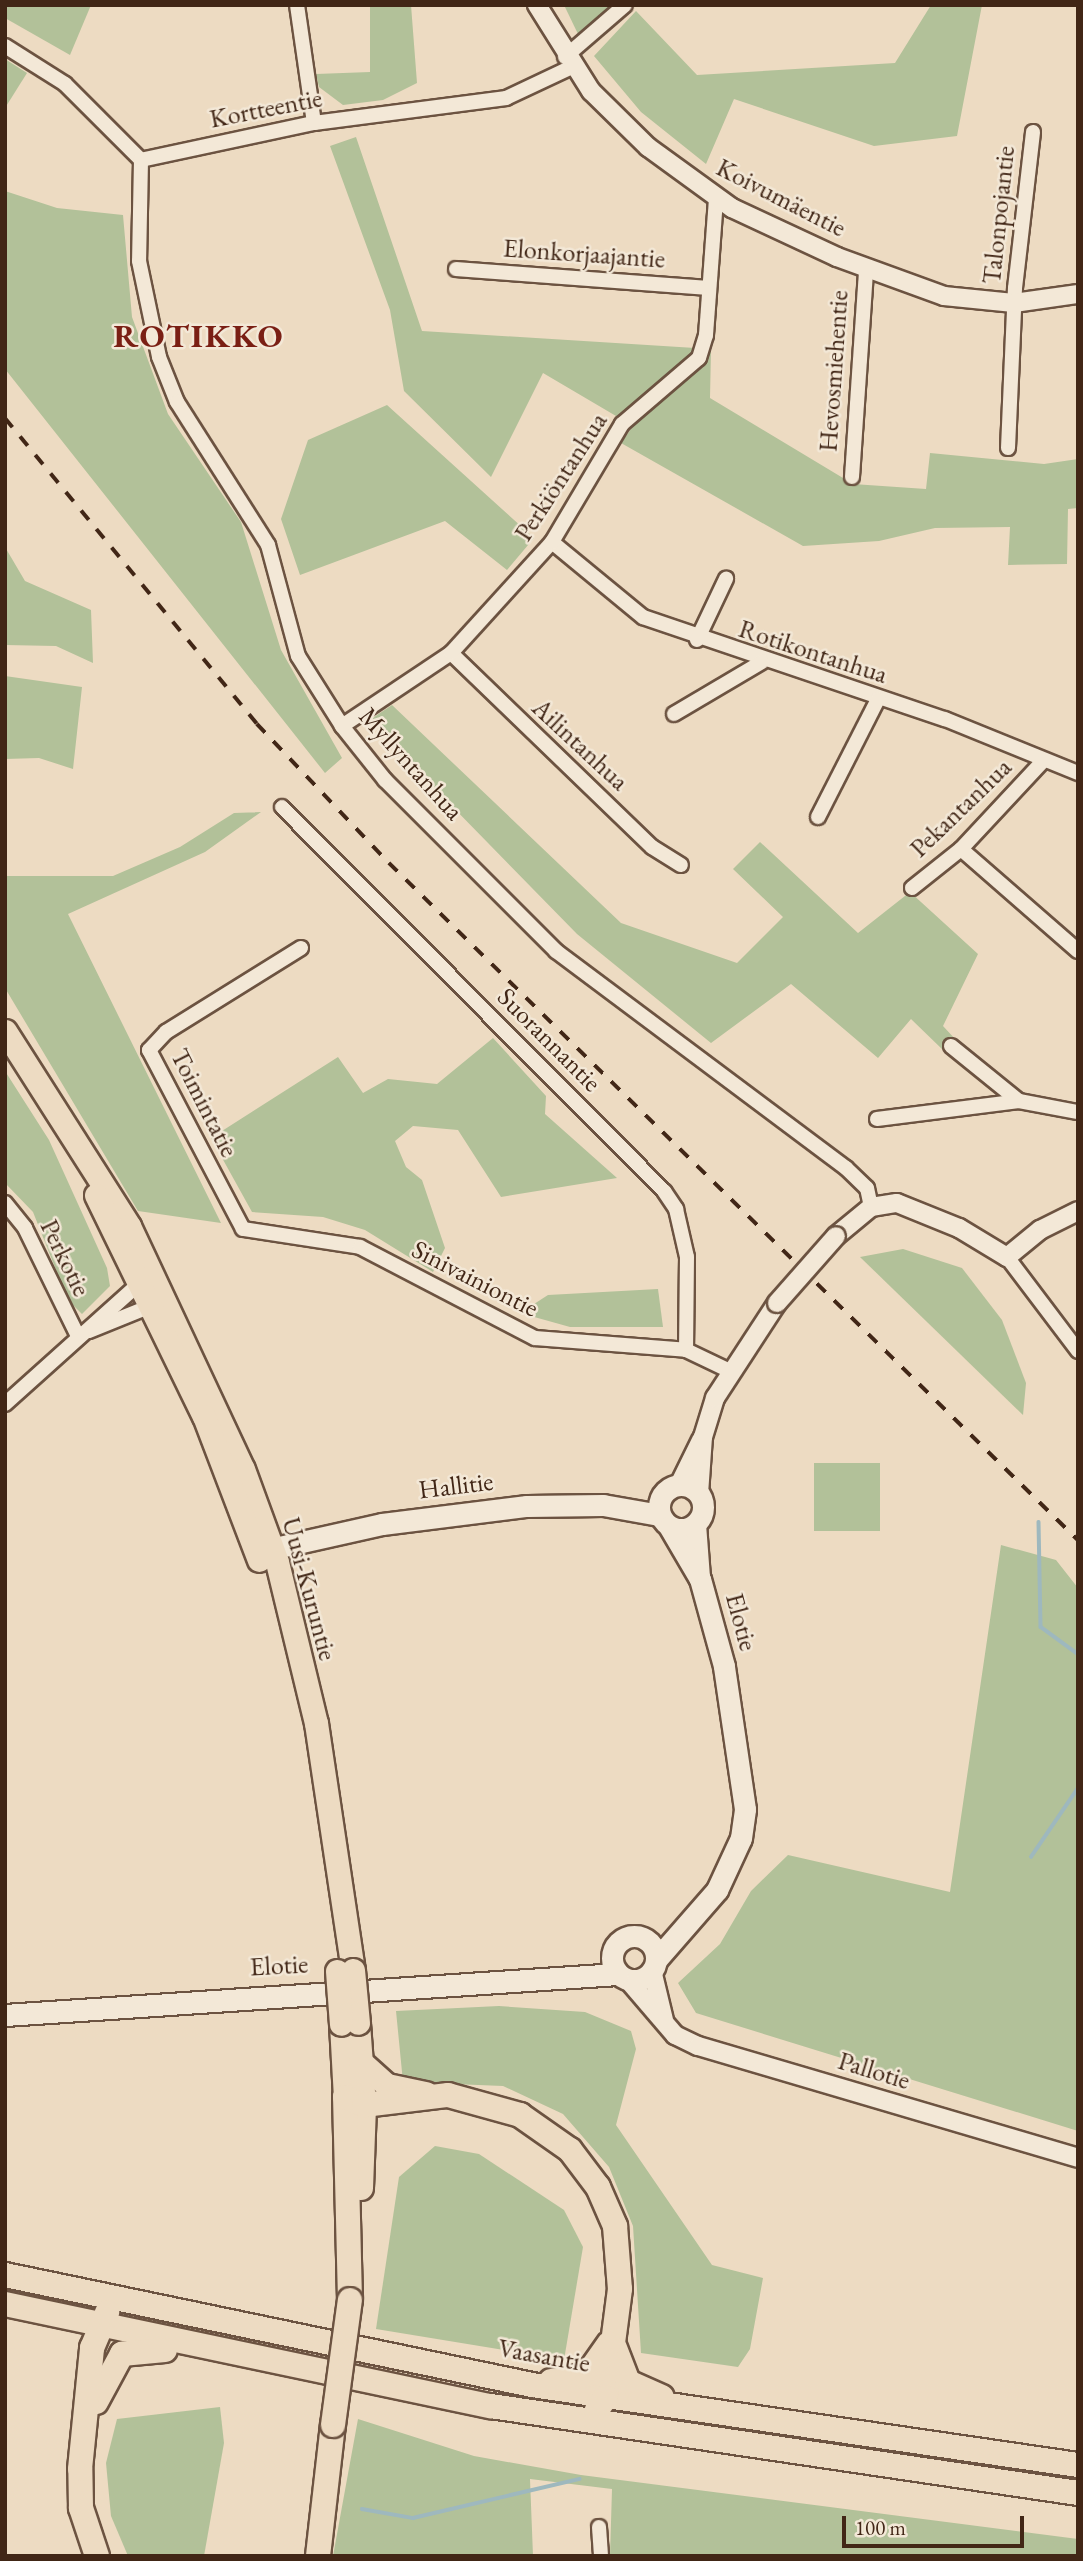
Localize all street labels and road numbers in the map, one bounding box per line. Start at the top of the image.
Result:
street label: Kortteentie [207,83,325,135]
street label: Talonpojantie [976,144,1022,286]
street label: Koivumäentie [711,152,851,244]
street label: Elonkorjaajantie [502,233,666,275]
street label: Hevosmiehentie [813,289,855,453]
street label: Perkiöntanhua [508,407,614,547]
street label: Rotikontanhua [735,613,891,691]
street label: Ailintanhua [525,693,635,797]
street label: Myllyntanhua [352,701,470,827]
street label: Pekantanhua [904,752,1018,864]
street label: Suorannantie [491,982,607,1098]
street label: Toimintatie [163,1044,245,1162]
street label: Perkotie [33,1214,97,1302]
street label: Sinivainiontie [407,1234,543,1324]
street label: Hallitie [417,1466,495,1506]
street label: Uusi-Kuruntie [275,1514,343,1664]
street label: Elotie [718,1590,764,1654]
street label: Elotie [249,1949,309,1983]
street label: Pallotie [834,2045,914,2097]
street label: Vaasantie [496,2333,592,2379]

